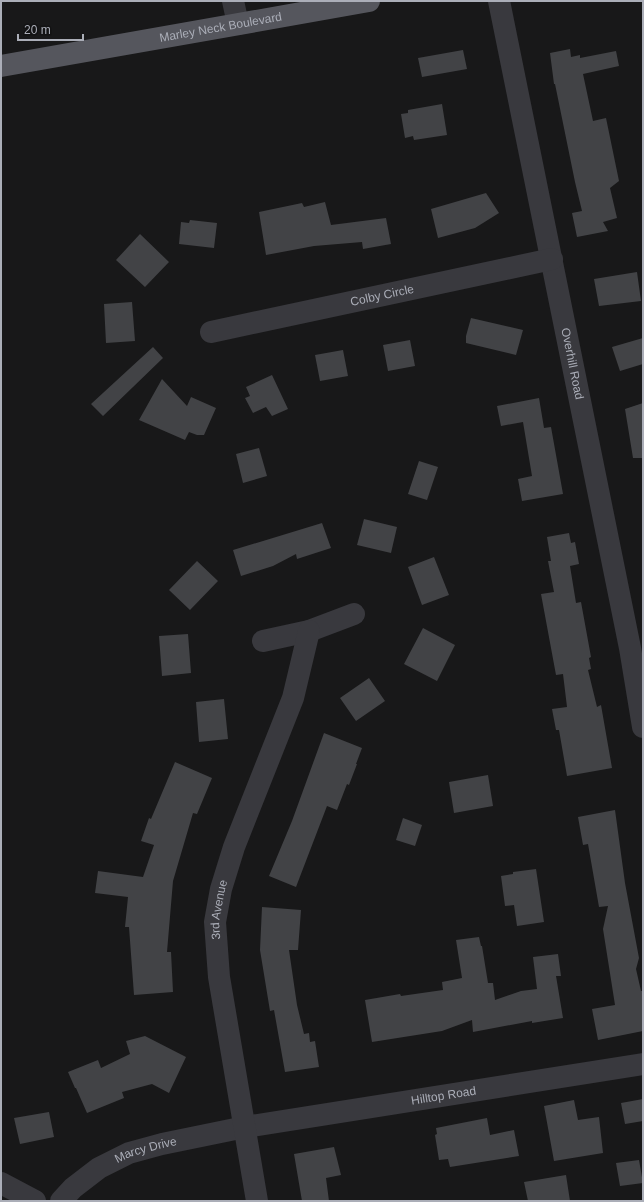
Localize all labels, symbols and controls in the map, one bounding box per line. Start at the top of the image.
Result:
street label: Marley Neck Boulevard [158,10,283,45]
scale bar [18,16,83,42]
text: 20 m [24,23,51,37]
street label: Colby Circle [349,282,416,309]
street label: Overhill Road [558,327,587,401]
street label: 3rd Avenue [208,878,231,940]
street label: Hilltop Road [410,1084,477,1108]
street label: Marcy Drive [112,1134,178,1166]

